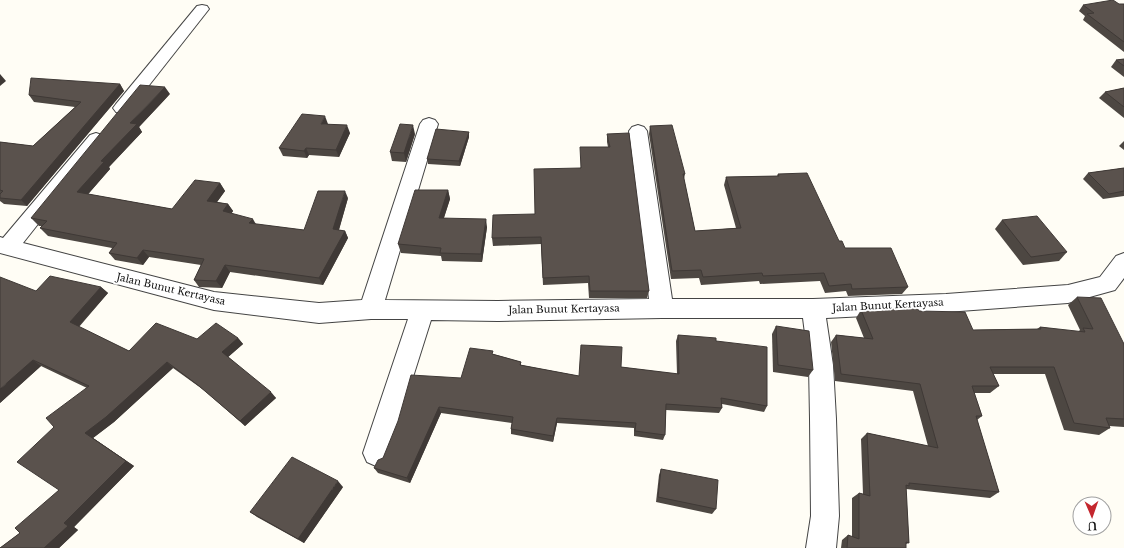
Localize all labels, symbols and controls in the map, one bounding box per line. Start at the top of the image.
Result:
street label: Jalan Bunut Kertayasa [113,270,227,308]
street label: Jalan Bunut Kertayasa [830,296,944,315]
street label: Jalan Bunut Kertayasa [506,302,620,317]
north arrow [1072,496,1112,536]
text: U [1087,519,1097,533]

